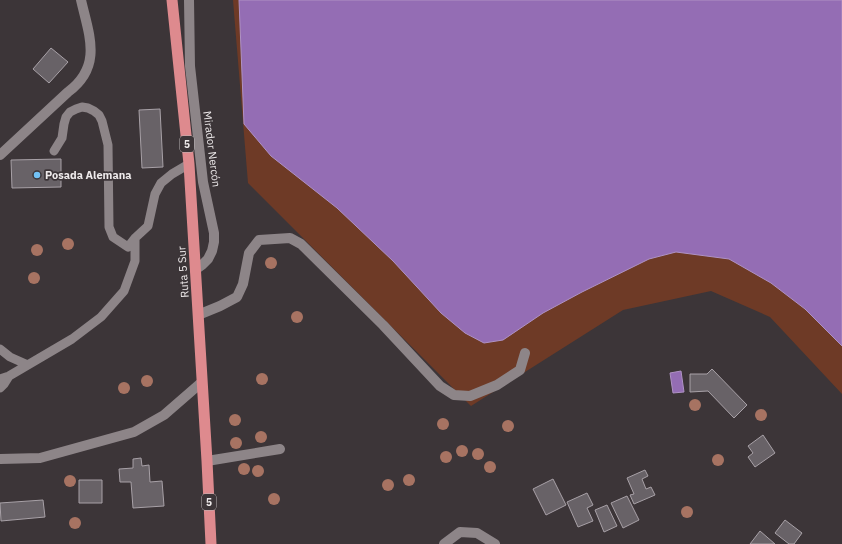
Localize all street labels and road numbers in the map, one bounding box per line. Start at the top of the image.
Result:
street label: Mirador Nercón [200,110,224,188]
road number: 5 [180,136,194,152]
street label: Ruta 5 Sur [174,246,192,298]
road number: 5 [202,494,216,510]

